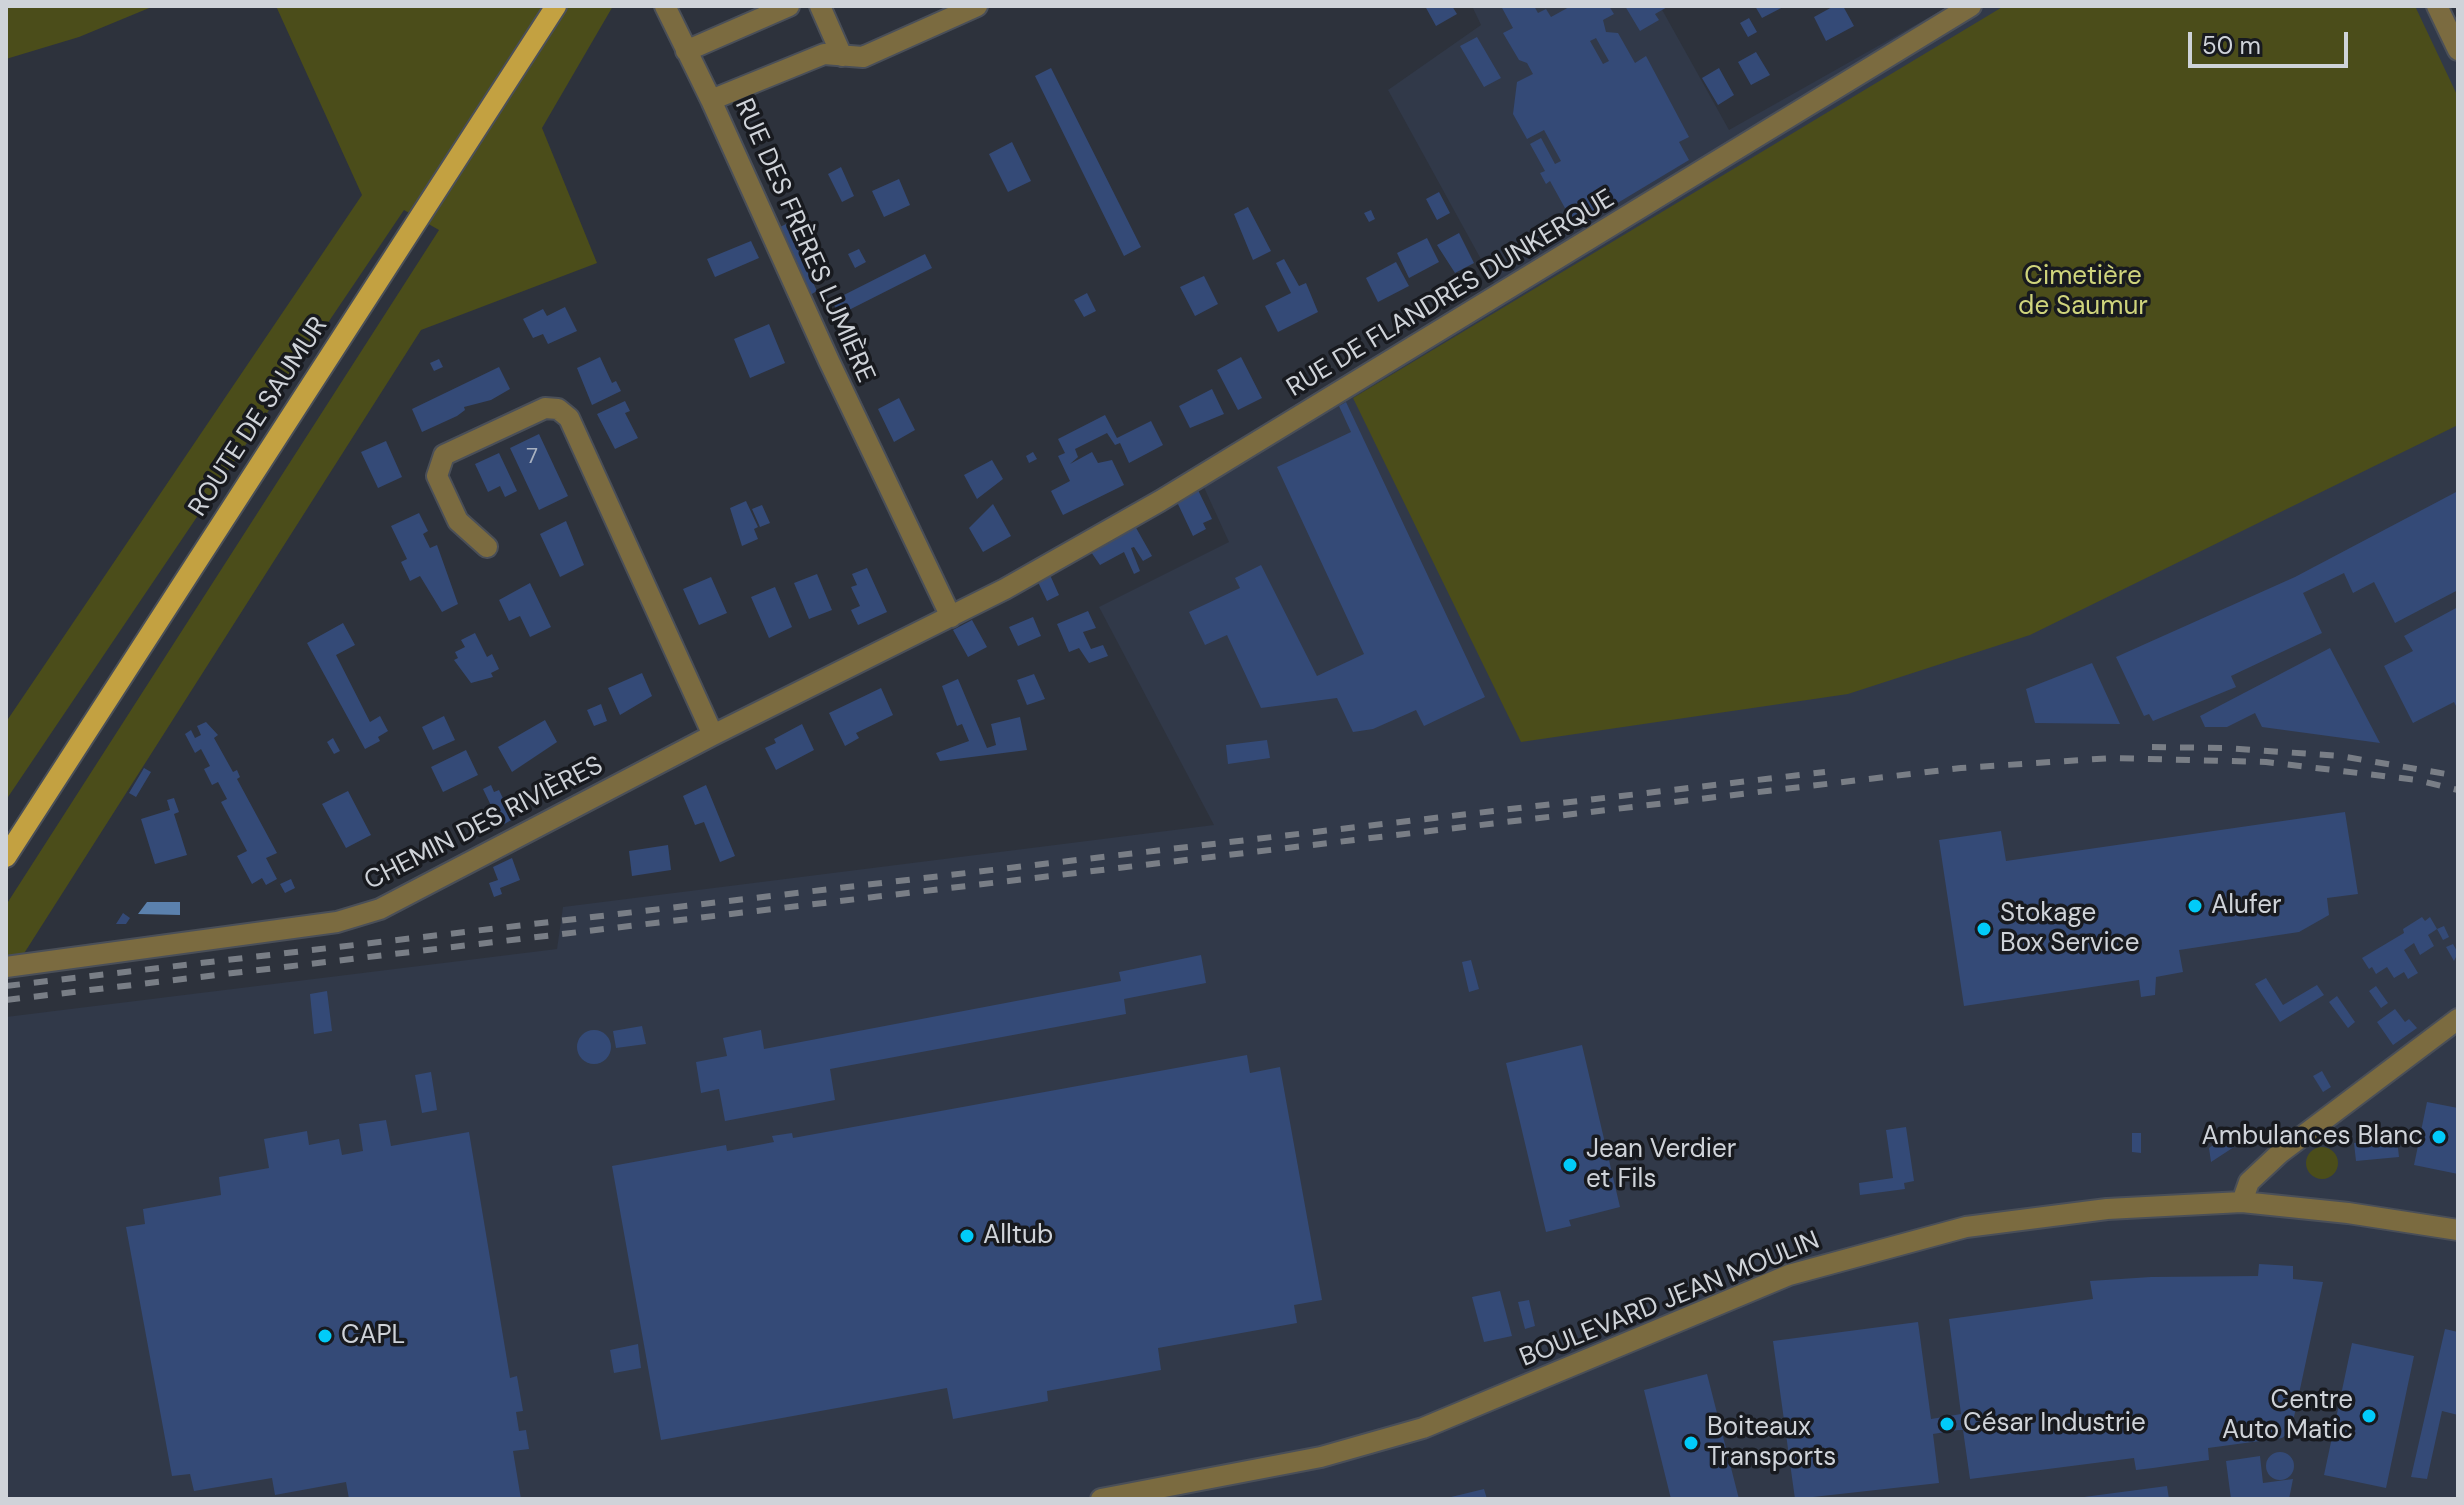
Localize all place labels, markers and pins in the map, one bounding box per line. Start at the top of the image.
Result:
place label: Alufer [2211,890,2282,922]
marker: Alufer [2186,897,2204,915]
place label: Stokage Box Service [2000,898,2139,960]
marker: Stokage Box Service [1975,920,1993,938]
place label: Ambulances Blanc [2202,1121,2423,1153]
marker: Ambulances Blanc [2430,1128,2448,1146]
place label: Jean Verdier et Fils [1586,1134,1736,1196]
marker: Jean Verdier et Fils [1561,1156,1579,1174]
place label: Alltub [983,1220,1053,1252]
marker: Alltub [958,1227,976,1245]
place label: CAPL [341,1320,405,1352]
marker: CAPL [316,1327,334,1345]
place label: Centre Auto Matic [2222,1385,2353,1446]
marker: Centre Auto Matic [2360,1407,2378,1425]
place label: César Industrie [1963,1408,2146,1440]
place label: Boiteaux Transports [1707,1412,1836,1474]
marker: César Industrie [1938,1415,1956,1433]
marker: Boiteaux Transports [1682,1434,1700,1452]

